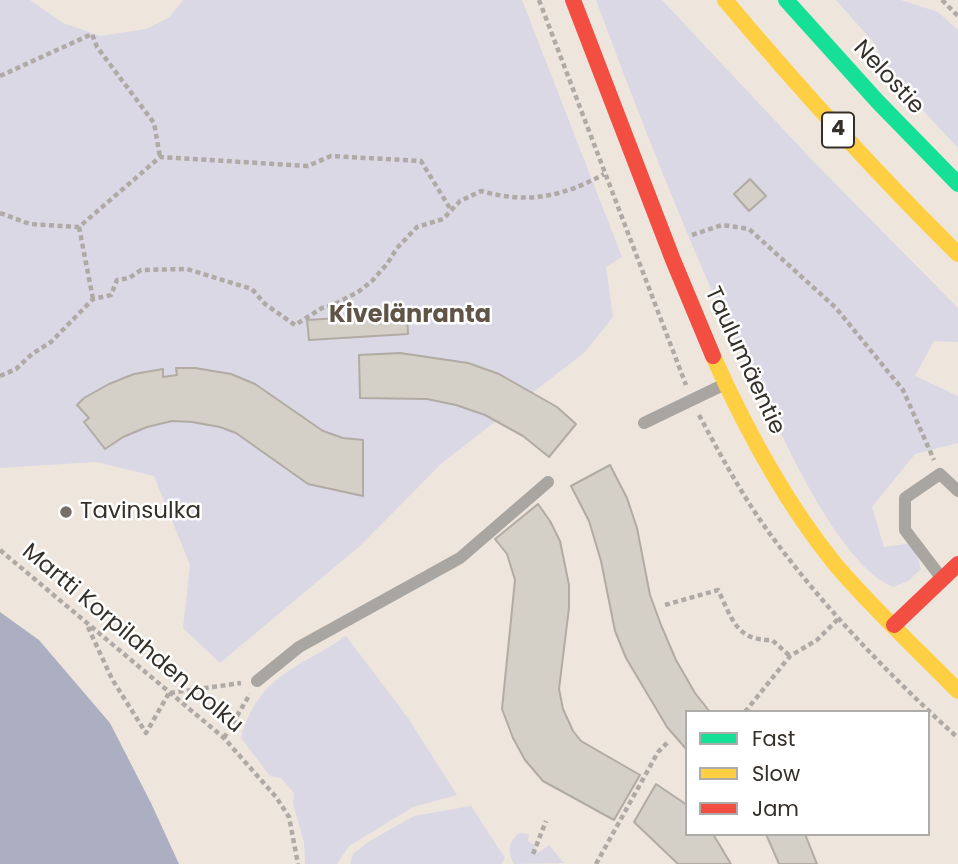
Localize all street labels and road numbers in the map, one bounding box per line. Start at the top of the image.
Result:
street label: Nelostie [847,35,929,121]
road number: 4 [822,113,854,148]
street label: Taulumäentie [698,283,790,439]
street label: Martti Korpilahden polku [16,538,248,740]

